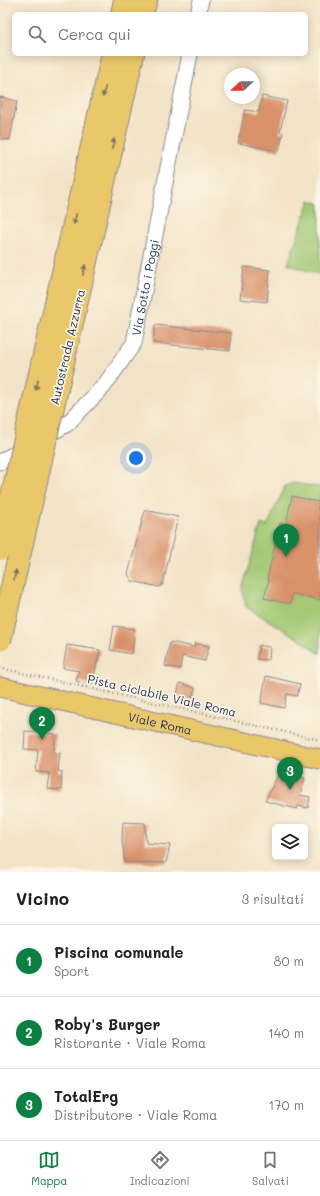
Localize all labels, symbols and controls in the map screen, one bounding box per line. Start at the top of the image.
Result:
search box [12,12,308,56]
icon: search [26,23,48,45]
text: Cerca qui [58,24,131,44]
north arrow [224,68,260,104]
one-way arrow [101,86,107,98]
one-way arrow [110,137,116,149]
one-way arrow [72,213,78,225]
street label: Via Sotto i Poggi [128,238,162,337]
one-way arrow [82,264,88,277]
street label: Autostrada Azzurra [46,287,88,407]
one-way arrow [34,378,40,391]
your location [126,448,146,468]
pin: 1 [273,524,299,557]
one-way arrow [12,568,18,581]
street label: Pista ciclabile Viale Roma [86,670,238,720]
pin: 2 [29,707,55,740]
street label: Viale Roma [126,708,194,738]
pin: 3 [277,757,303,790]
map controls [272,824,308,860]
button: layers [272,824,308,860]
text: Vicino [16,887,69,909]
text: 3 risultati [242,890,304,907]
text: Piscina comunale [54,942,184,962]
text: 1 [26,952,32,969]
text: 80 m [274,952,304,969]
text: Sport [54,962,89,979]
text: Roby's Burger [54,1014,160,1034]
text: 2 [25,1024,33,1041]
text: 140 m [268,1024,304,1041]
text: Ristorante · Viale Roma [54,1034,206,1051]
text: TotalErg [54,1086,118,1106]
text: 3 [25,1096,33,1113]
text: 170 m [268,1096,304,1113]
text: Distributore · Viale Roma [54,1106,217,1123]
tab: Mappa [31,1149,67,1188]
tab: Indicazioni [130,1149,190,1188]
tab: Salvati [252,1149,289,1188]

